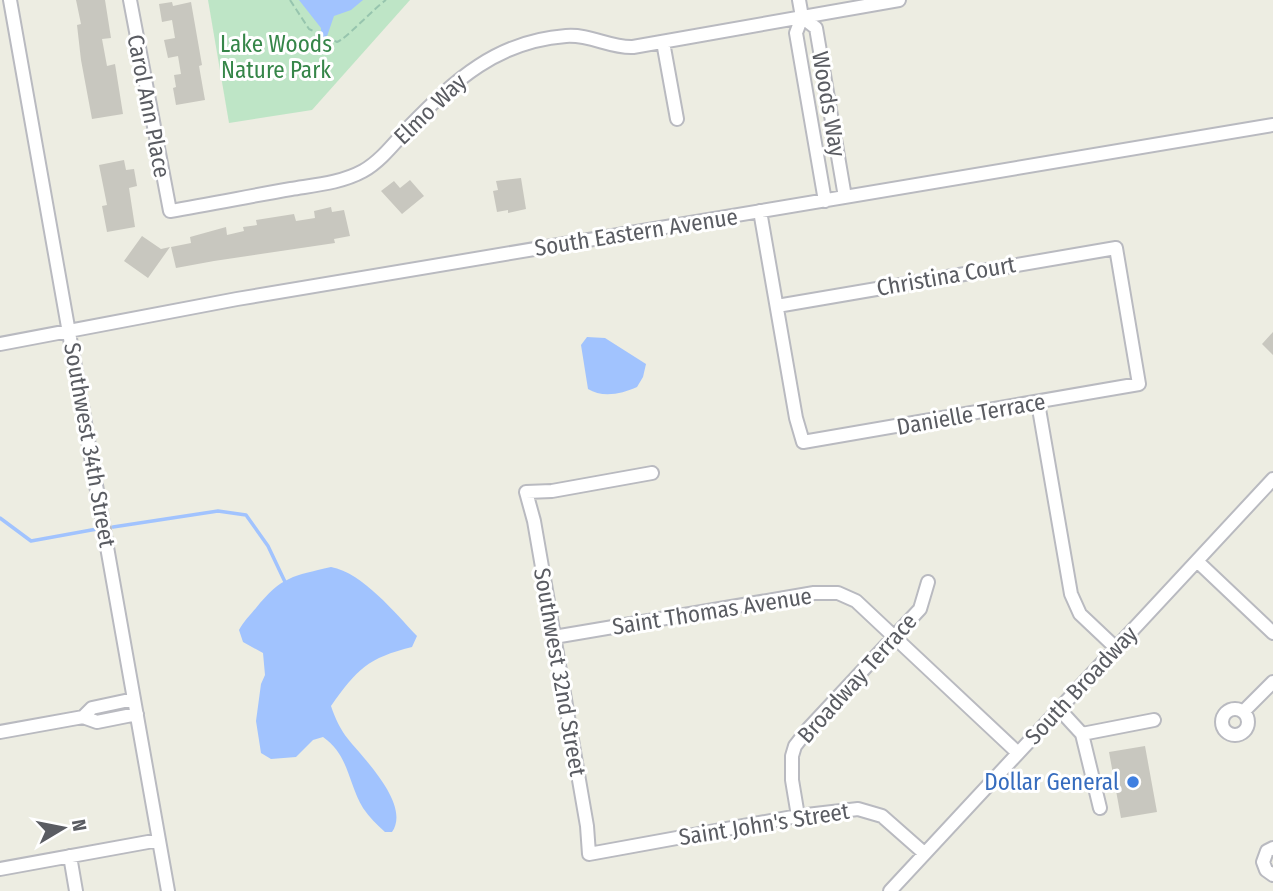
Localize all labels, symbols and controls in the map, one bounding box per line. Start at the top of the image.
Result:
park label: Lake Woods Nature Park [220,30,332,84]
street label: Carol Ann Place [121,32,177,180]
street label: Woods Way [806,49,852,160]
street label: Elmo Way [388,67,472,150]
street label: South Eastern Avenue [532,202,740,262]
street label: Christina Court [875,250,1018,302]
street label: Southwest 34th Street [58,340,122,550]
street label: Danielle Terrace [894,387,1048,441]
street label: Southwest 32nd Street [528,566,592,779]
street label: Saint Thomas Avenue [610,581,814,641]
street label: Broadway Terrace [791,607,923,749]
street label: South Broadway [1019,619,1144,750]
place label: Dollar General [984,768,1119,796]
marker: Dollar General [1125,774,1141,790]
north arrow [28,793,98,863]
street label: Saint John's Street [677,797,852,851]
text: N [67,818,92,833]

